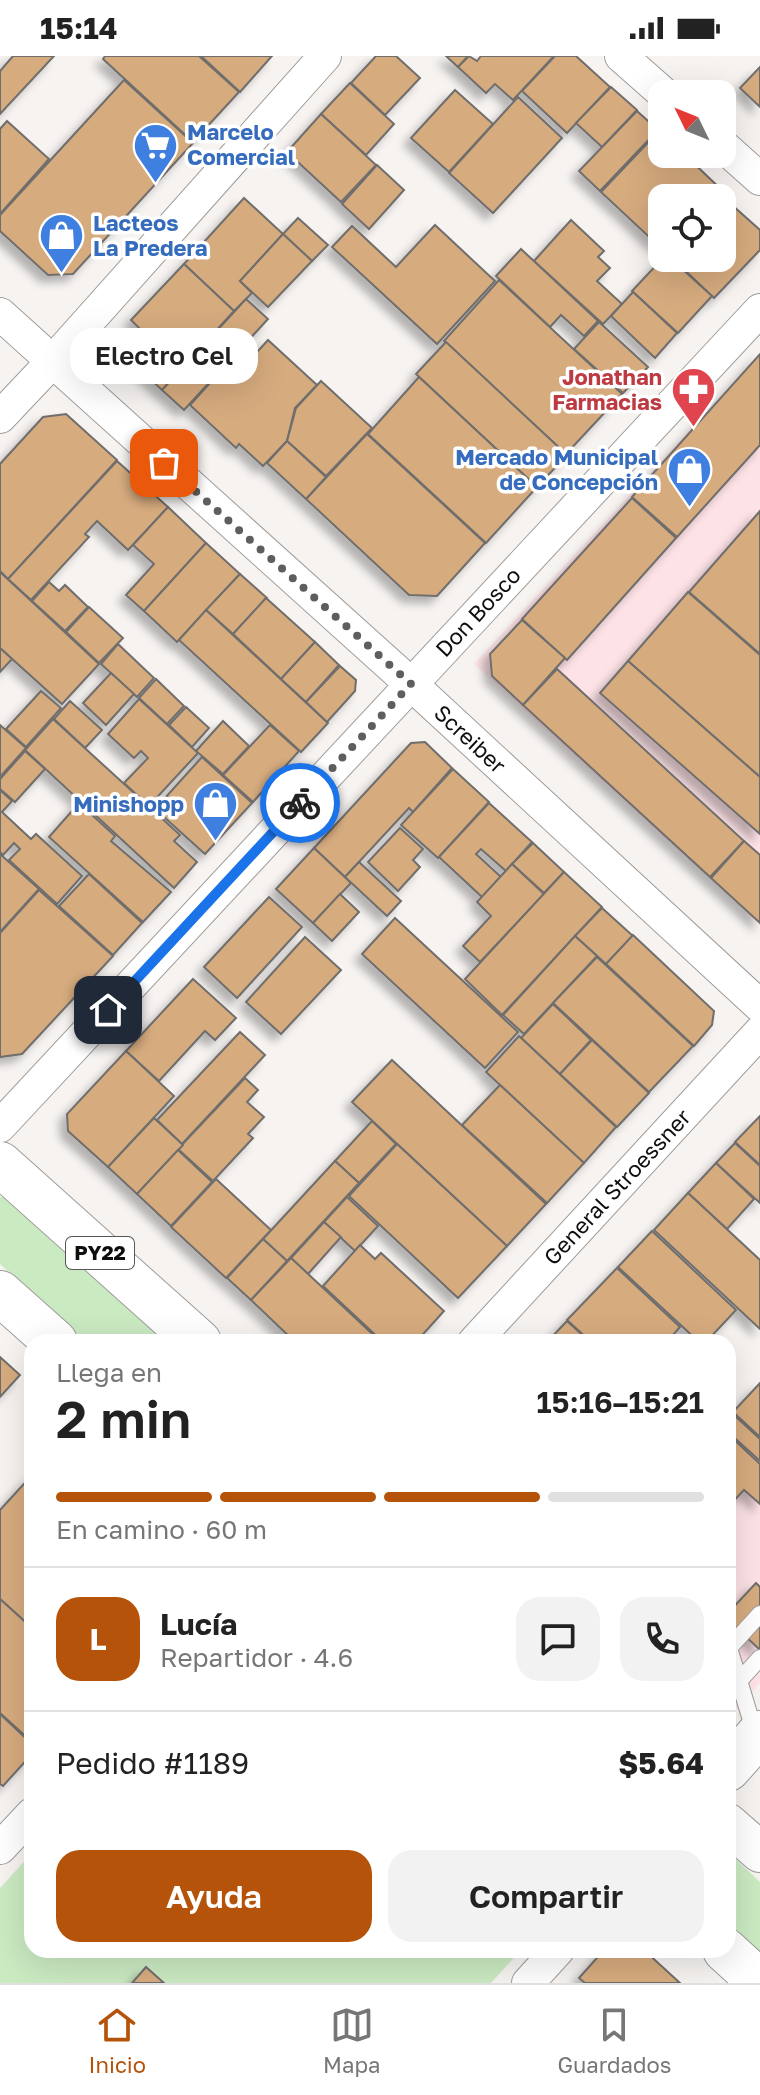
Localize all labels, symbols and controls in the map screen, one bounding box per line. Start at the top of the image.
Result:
text: 15:14 [40,10,118,46]
north arrow [648,80,736,168]
map controls [648,80,736,272]
place label: Marcelo Comercial [187,118,295,170]
supermarket icon: Marcelo Comercial [132,121,180,184]
button: locate [648,184,736,272]
place label: Lacteos La Predera [93,209,208,261]
shop icon: Lacteos La Predera [38,212,86,275]
callout: Electro Cel [70,327,258,383]
text: Electro Cel [95,340,233,371]
place label: Jonathan Farmacias [552,363,662,415]
pharmacy icon: Jonathan Farmacias [669,366,717,429]
pin [130,429,198,497]
icon: bag [142,441,186,485]
place label: Mercado Municipal de Concepción [455,443,658,495]
shop icon: Mercado Municipal de Concepción [665,446,713,509]
street label: Don Bosco [429,561,526,662]
street label: Screiber [429,699,512,779]
courier [260,763,340,843]
shop icon: Minishopp [191,780,239,843]
icon: bike [278,781,322,825]
place label: Minishopp [73,790,184,817]
pin [74,976,142,1044]
icon: home [86,988,130,1032]
street label: General Stroessner [538,1103,696,1270]
road number: PY22 [66,1237,134,1269]
text: Llega en [56,1357,162,1388]
text: 15:16–15:21 [536,1384,704,1420]
text: 2 min [56,1387,191,1449]
text: En camino · 60 m [56,1514,267,1545]
button: chat [516,1597,600,1681]
button: phone [620,1597,704,1681]
text: Lucía [160,1606,238,1642]
text: L [89,1621,107,1657]
text: Repartidor · 4.6 [160,1642,353,1673]
text: Pedido #1189 [56,1745,249,1781]
text: $5.64 [618,1745,704,1781]
button: Ayuda [56,1850,372,1942]
button: Compartir [388,1850,704,1942]
tab: Inicio [89,2003,146,2078]
tab: Mapa [323,2003,380,2078]
tab: Guardados [557,2003,671,2078]

